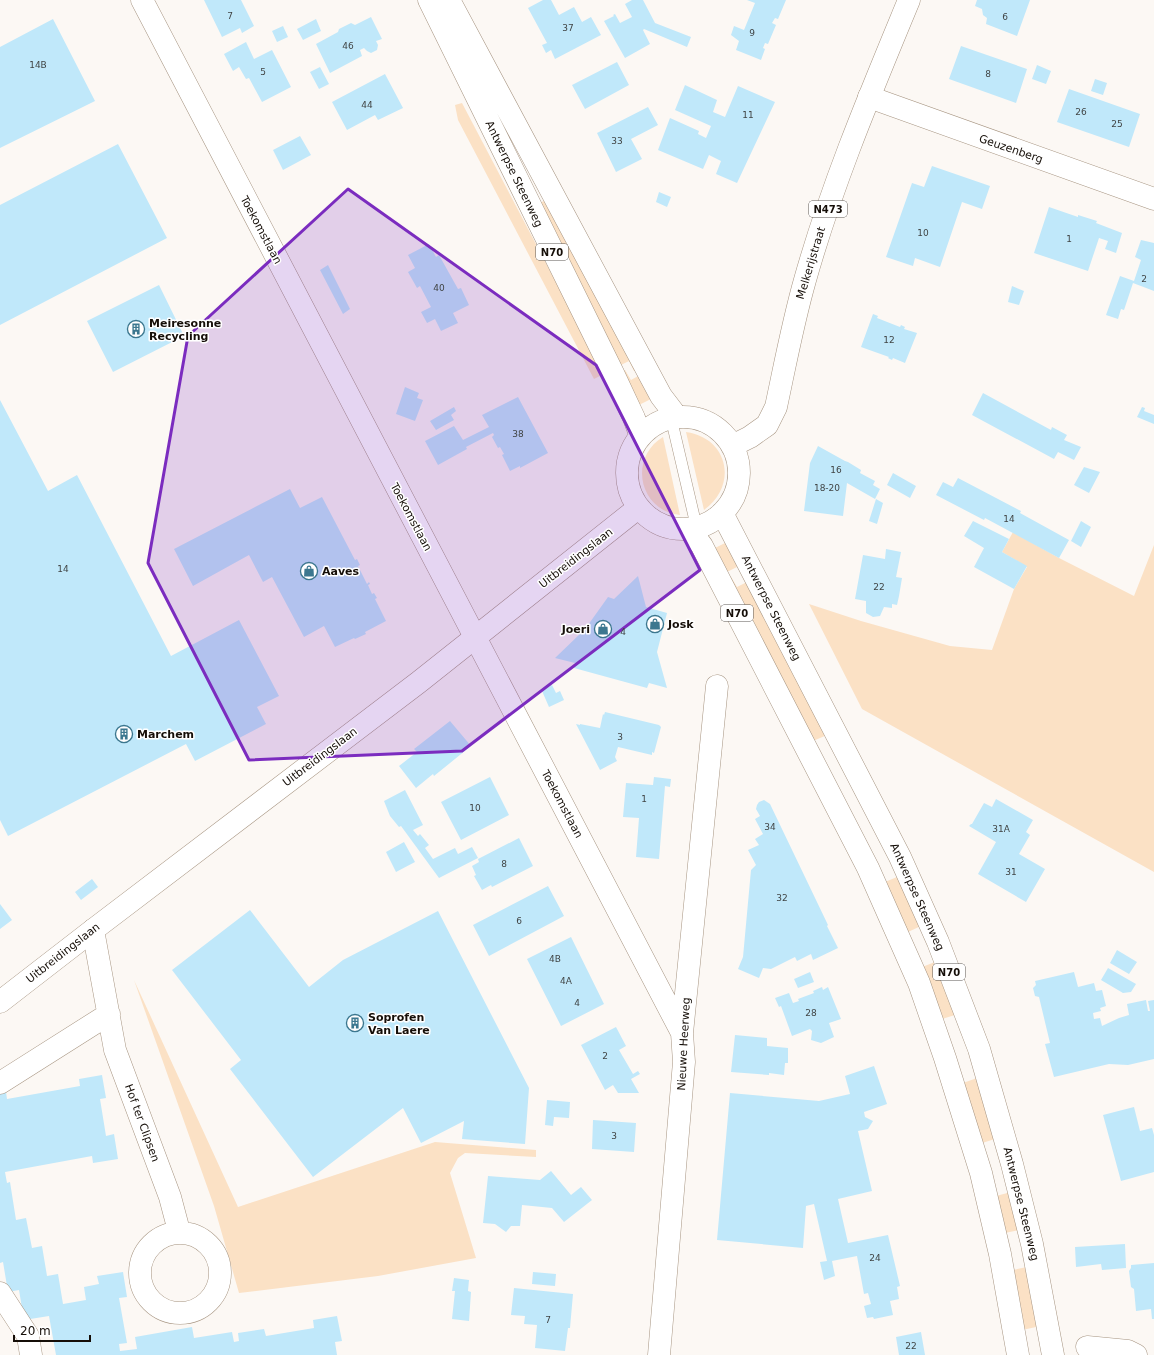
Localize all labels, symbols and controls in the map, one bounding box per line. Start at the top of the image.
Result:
house number: 7 [227,11,233,21]
house number: 6 [1002,12,1008,22]
house number: 37 [562,23,574,33]
house number: 9 [749,28,755,38]
house number: 46 [342,41,354,51]
house number: 14B [29,60,47,70]
house number: 5 [260,67,266,77]
house number: 8 [985,69,991,79]
house number: 44 [361,100,373,110]
house number: 26 [1075,107,1087,117]
house number: 11 [742,110,754,120]
street label: Antwerpse Steenweg [483,119,545,229]
house number: 25 [1111,119,1123,129]
street label: Geuzenberg [977,132,1045,166]
house number: 33 [611,136,623,146]
street label: Toekomstlaan [237,193,284,266]
road number: N473 [809,201,847,217]
street label: Melkerijstraat [794,225,828,301]
house number: 10 [917,228,929,238]
house number: 1 [1066,234,1072,244]
road number: N70 [536,244,568,260]
house number: 2 [1141,274,1147,284]
house number: 40 [433,283,445,293]
place label: Meiresonne Recycling [149,317,221,343]
building icon: Meiresonne Recycling [126,319,146,339]
house number: 12 [883,335,895,345]
house number: 38 [512,429,524,439]
house number: 16 [830,465,842,475]
street label: Toekomstlaan [387,480,434,553]
house number: 18-20 [814,483,840,493]
house number: 14 [1003,514,1015,524]
street label: Uitbreidingslaan [537,525,615,591]
street label: Antwerpse Steenweg [739,553,803,663]
shop icon: Aaves [299,561,319,581]
house number: 14 [57,564,69,574]
place label: Aaves [322,565,360,578]
house number: 22 [873,582,885,592]
road number: N70 [721,605,753,621]
shop icon: Josk [645,614,665,634]
place label: Josk [667,618,694,631]
shop icon: Joeri [593,619,613,639]
place label: Joeri [561,623,590,636]
house number: 4 [620,627,626,637]
building icon: Marchem [114,724,134,744]
street label: Uitbreidingslaan [280,725,360,789]
place label: Marchem [137,728,194,741]
house number: 3 [617,732,623,742]
street label: Toekomstlaan [538,767,585,840]
house number: 1 [641,794,647,804]
house number: 10 [469,803,481,813]
house number: 34 [764,822,776,832]
house number: 31A [992,824,1011,834]
street label: Antwerpse Steenweg [887,841,947,953]
house number: 8 [501,859,507,869]
house number: 31 [1005,867,1017,877]
house number: 32 [776,893,788,903]
house number: 6 [516,916,522,926]
street label: Uitbreidingslaan [24,920,102,986]
house number: 4B [549,954,561,964]
road number: N70 [933,964,965,980]
house number: 4A [560,976,573,986]
street label: Nieuwe Heerweg [675,997,693,1091]
house number: 4 [574,998,580,1008]
house number: 28 [805,1008,817,1018]
place label: Soprofen Van Laere [368,1011,430,1037]
building icon: Soprofen Van Laere [345,1013,365,1033]
house number: 2 [602,1051,608,1061]
street label: Hof ter Clipsen [122,1082,162,1164]
house number: 3 [611,1131,617,1141]
street label: Antwerpse Steenweg [1001,1146,1041,1262]
house number: 24 [869,1253,881,1263]
house number: 7 [545,1315,551,1325]
scale bar [14,1317,90,1343]
text: 20 m [20,1324,51,1338]
house number: 22 [905,1341,917,1351]

